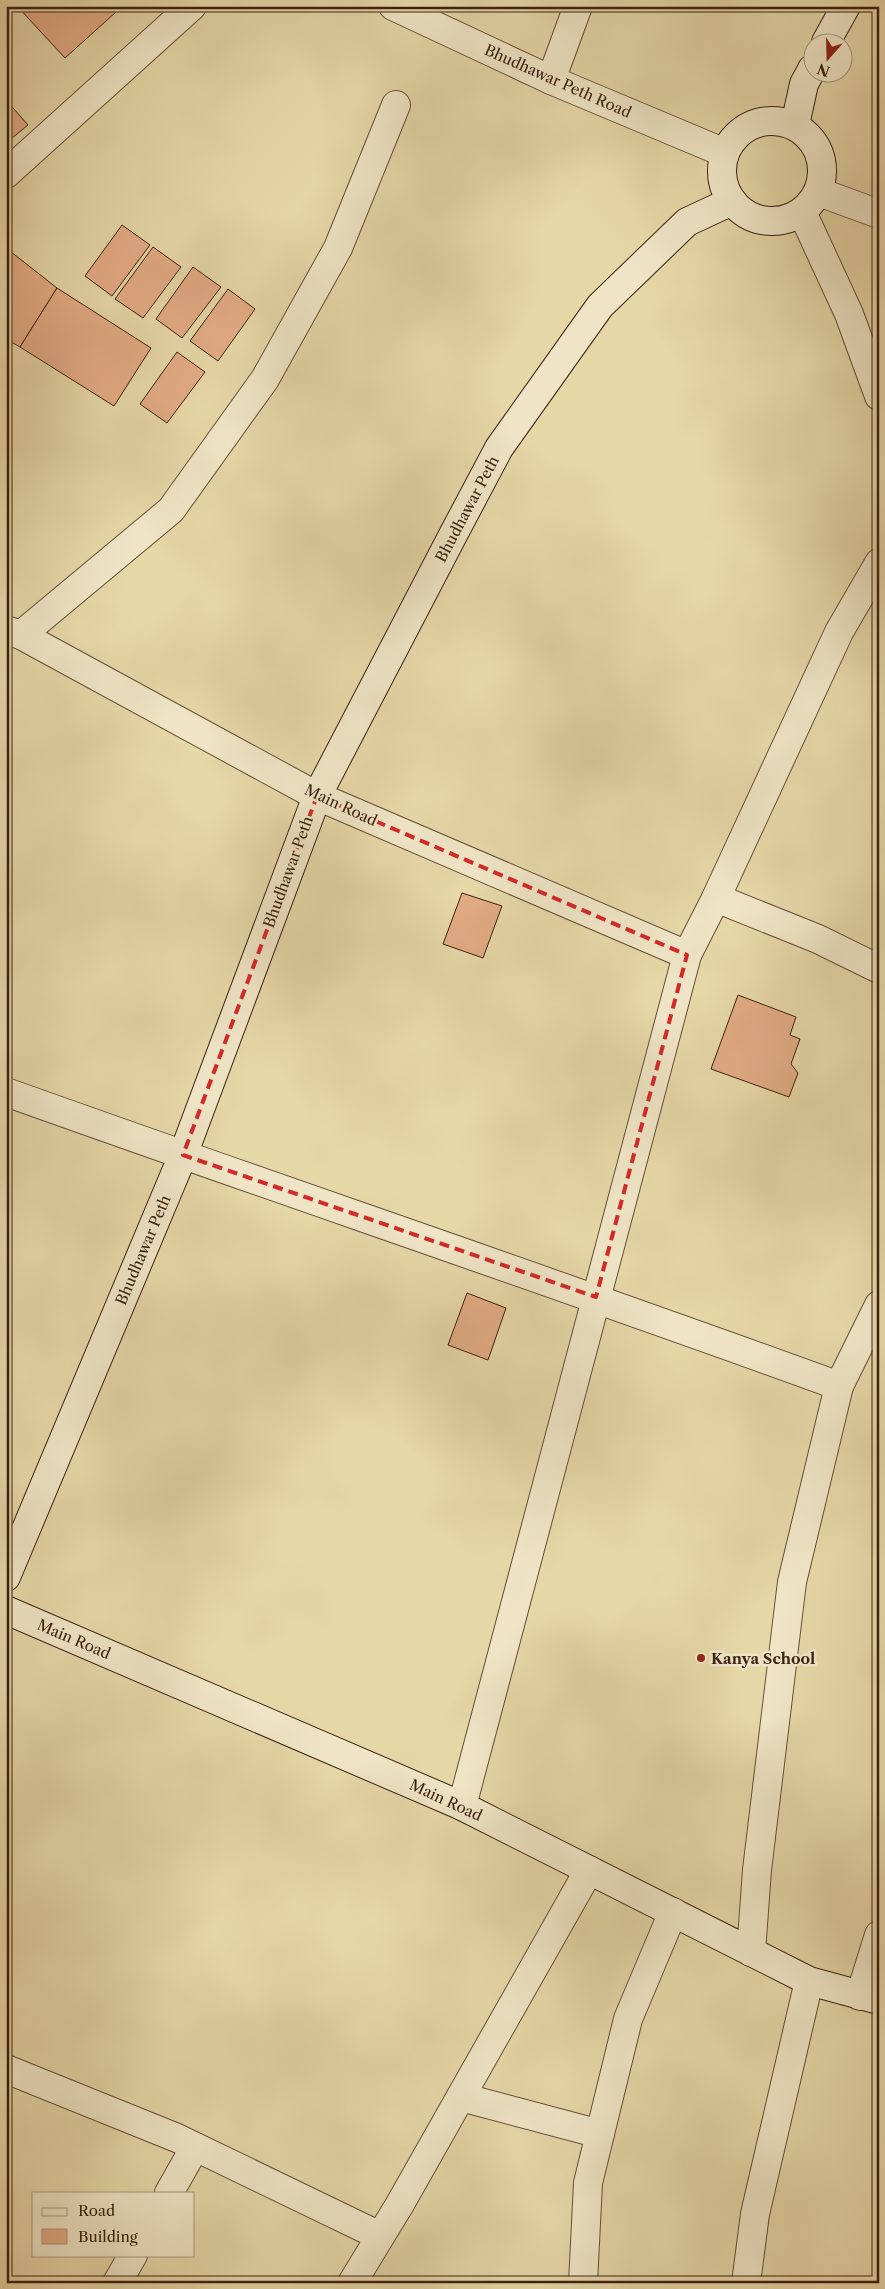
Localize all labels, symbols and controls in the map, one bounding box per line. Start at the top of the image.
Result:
north arrow [802,32,852,82]
street label: Bhudhawar Peth Road [482,40,634,122]
text: N [815,60,832,81]
street label: Bhudhawar Peth [431,452,503,565]
street label: Main Road [302,780,380,830]
street label: Bhudhawar Peth [259,813,317,930]
street label: Bhudhawar Peth [111,1192,175,1308]
street label: Main Road [34,1615,114,1663]
place label: Kanya School [711,1649,815,1668]
marker: Kanya School [695,1652,707,1664]
street label: Main Road [407,1775,485,1825]
legend [32,2192,195,2256]
text: Road [78,2201,115,2220]
text: Building [78,2227,138,2246]

